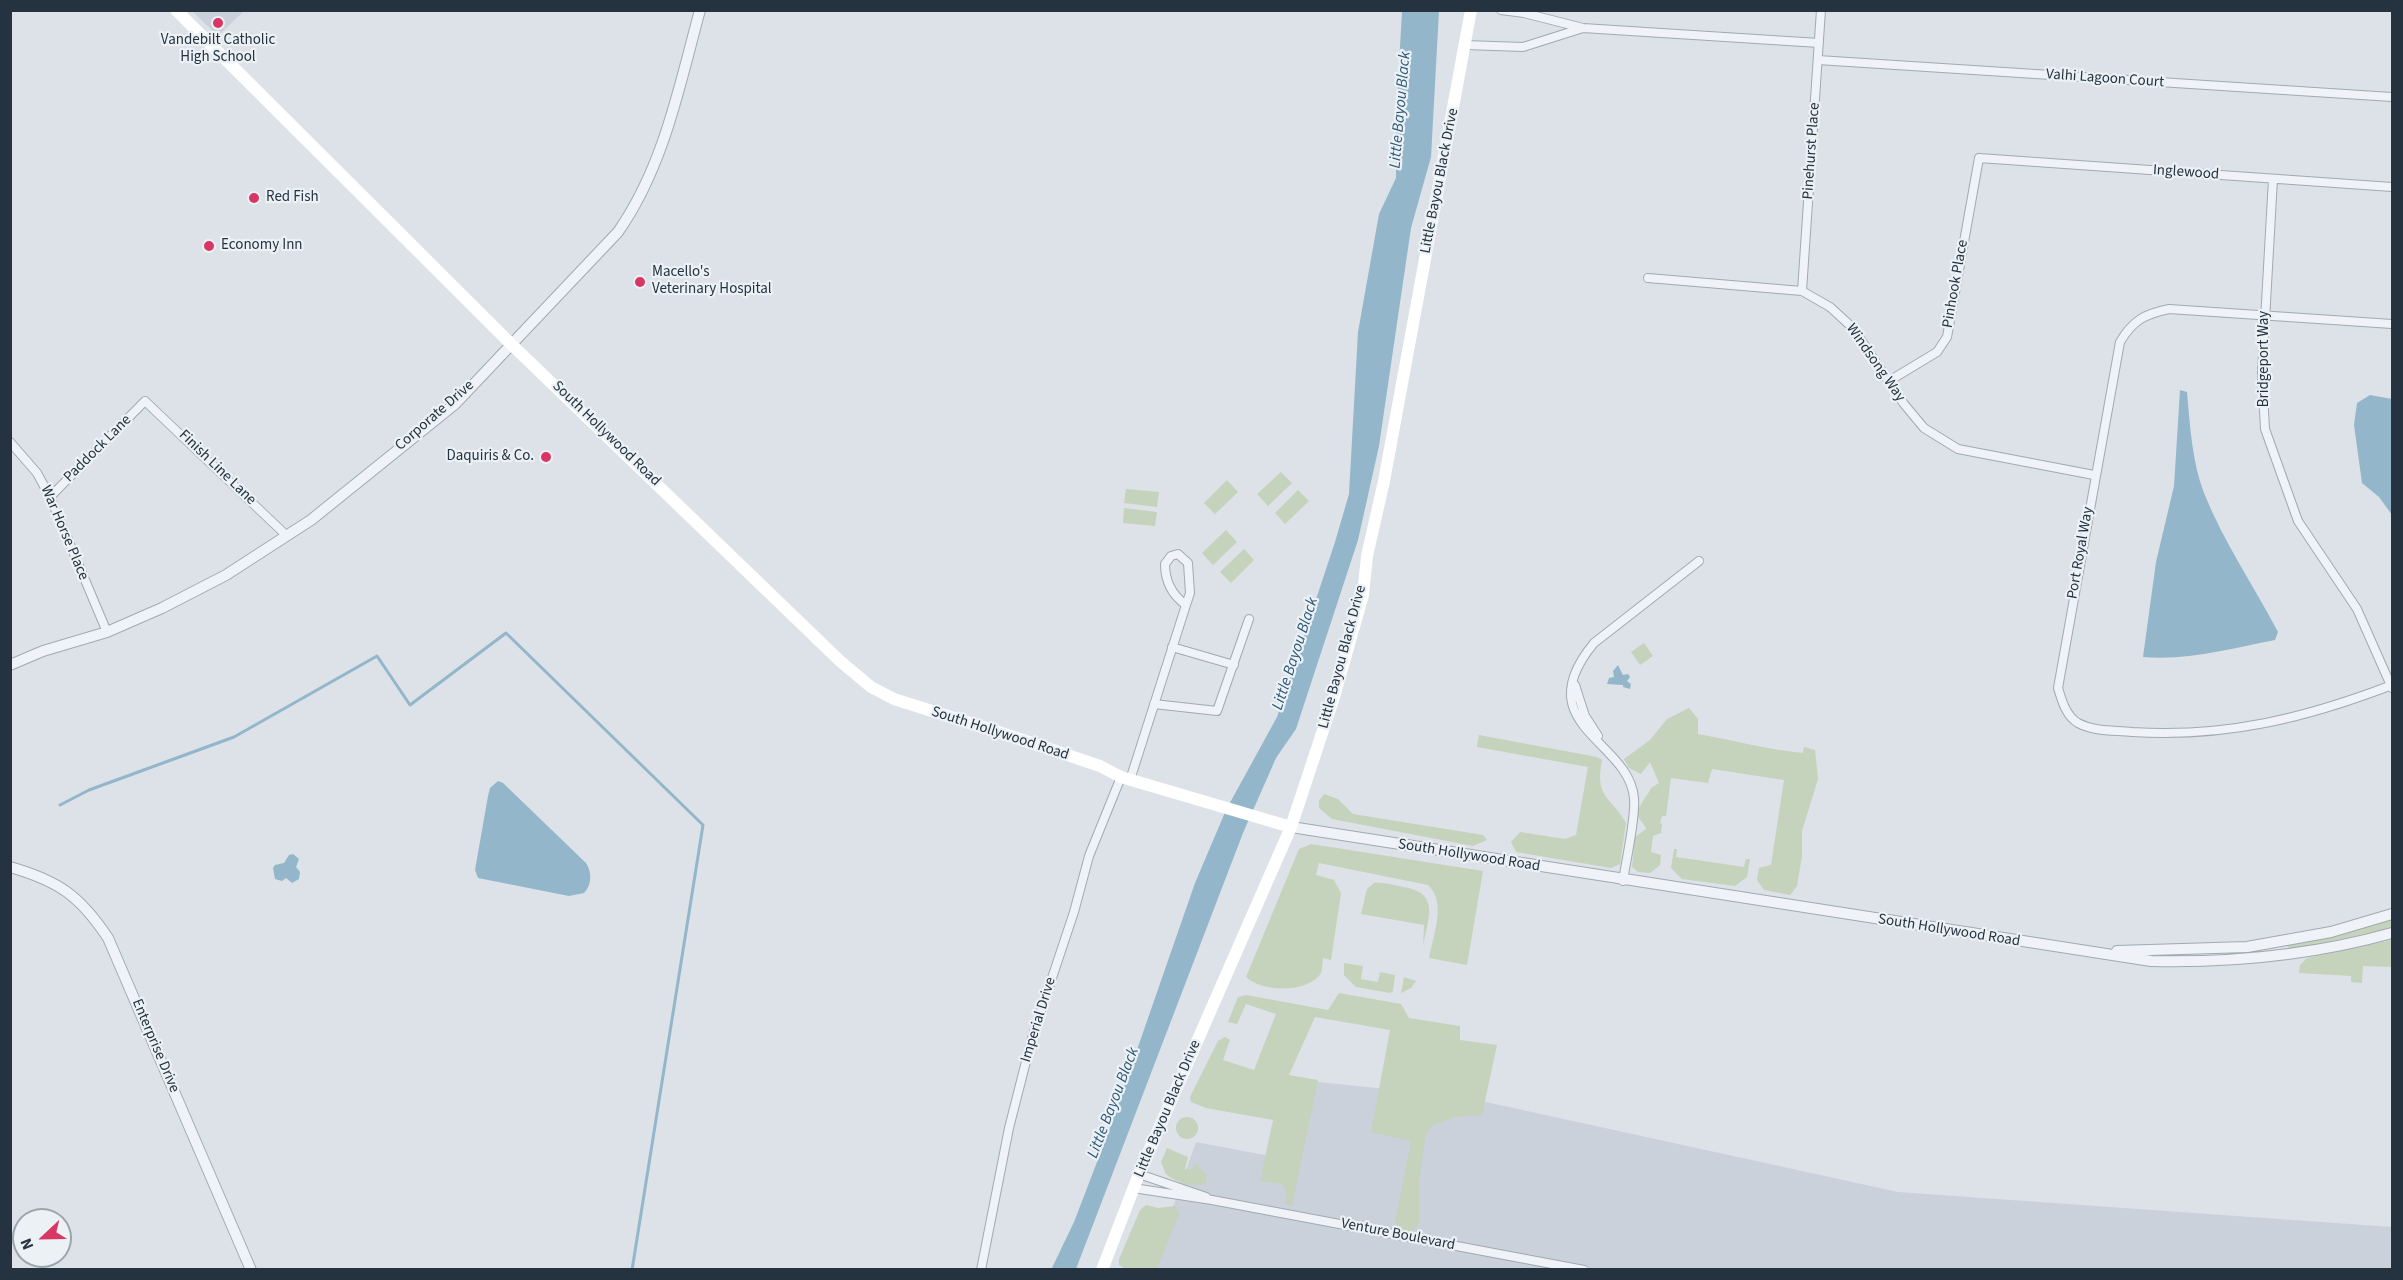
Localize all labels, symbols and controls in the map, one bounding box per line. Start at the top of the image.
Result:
marker: Vandebilt Catholic High School [211,16,225,30]
place label: Vandebilt Catholic High School [161,32,275,67]
water label: Little Bayou Black [1386,51,1416,169]
street label: Valhi Lagoon Court [2045,66,2165,92]
street label: Pinehurst Place [1800,102,1824,200]
street label: Little Bayou Black Drive [1417,107,1463,255]
street label: Inglewood [2152,162,2220,184]
place label: Red Fish [266,189,319,207]
marker: Red Fish [247,191,261,205]
place label: Economy Inn [221,237,303,255]
marker: Economy Inn [202,239,216,253]
street label: Pinhook Place [1939,239,1973,329]
place label: Macello's Veterinary Hospital [652,264,772,299]
marker: Macello's Veterinary Hospital [633,275,647,289]
street label: Bridgeport Way [2256,311,2274,407]
street label: Windsong Way [1841,320,1909,406]
street label: Corporate Drive [392,377,478,455]
street label: South Hollywood Road [548,378,664,490]
street label: Paddock Lane [61,412,135,486]
street label: Finish Line Lane [175,427,259,509]
place label: Daquiris & Co. [446,448,534,466]
marker: Daquiris & Co. [539,450,553,464]
street label: War Horse Place [36,483,92,583]
street label: Port Royal Way [2064,506,2098,600]
street label: Little Bayou Black Drive [1315,583,1371,731]
water label: Little Bayou Black [1269,595,1323,713]
street label: South Hollywood Road [929,703,1071,765]
street label: South Hollywood Road [1397,836,1541,876]
street label: South Hollywood Road [1877,911,2021,951]
street label: Imperial Drive [1018,975,1060,1065]
street label: Enterprise Drive [127,996,183,1096]
street label: Little Bayou Black Drive [1131,1038,1205,1180]
water label: Little Bayou Black [1084,1045,1144,1161]
north arrow [12,1208,72,1268]
street label: Venture Boulevard [1339,1215,1457,1255]
text: N [15,1235,39,1253]

